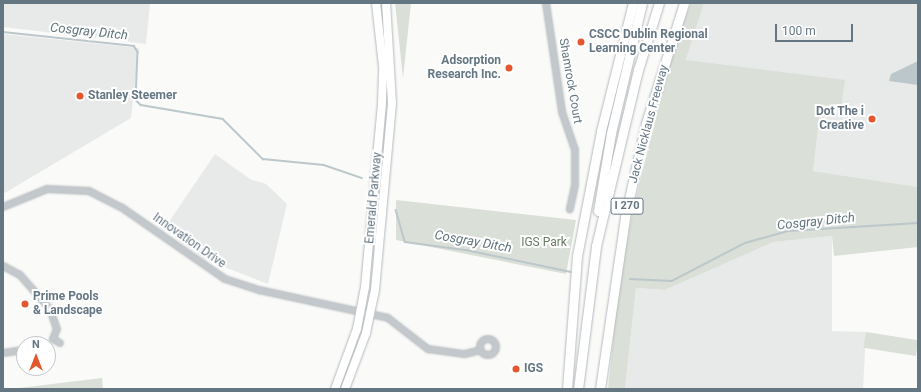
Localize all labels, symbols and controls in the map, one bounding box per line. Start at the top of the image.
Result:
scale bar [777,16,855,42]
water label: Cosgray Ditch [49,20,129,44]
text: 100 m [782,24,816,38]
place label: CSCC Dublin Regional Learning Center [589,28,708,56]
street label: Shamrock Court [555,37,585,125]
marker: CSCC Dublin Regional Learning Center [576,37,586,47]
place label: Adsorption Research Inc. [428,54,501,82]
marker: Adsorption Research Inc. [504,63,514,73]
street label: Jack Nicklaus Freeway [626,63,672,185]
place label: Stanley Steemer [88,89,177,103]
marker: Stanley Steemer [75,91,85,101]
place label: Dot The i Creative [816,105,864,133]
marker: Dot The i Creative [867,114,877,124]
street label: Emerald Parkway [363,152,385,244]
road number: I 270 [610,197,644,215]
water label: Cosgray Ditch [776,210,856,234]
street label: Innovation Drive [150,211,228,271]
water label: Cosgray Ditch [433,228,513,256]
park label: IGS Park [521,236,567,250]
place label: Prime Pools & Landscape [33,290,102,318]
marker: Prime Pools & Landscape [20,299,30,309]
north arrow [16,336,56,376]
text: N [32,338,40,351]
place label: IGS [524,362,543,376]
marker: IGS [511,364,521,374]

